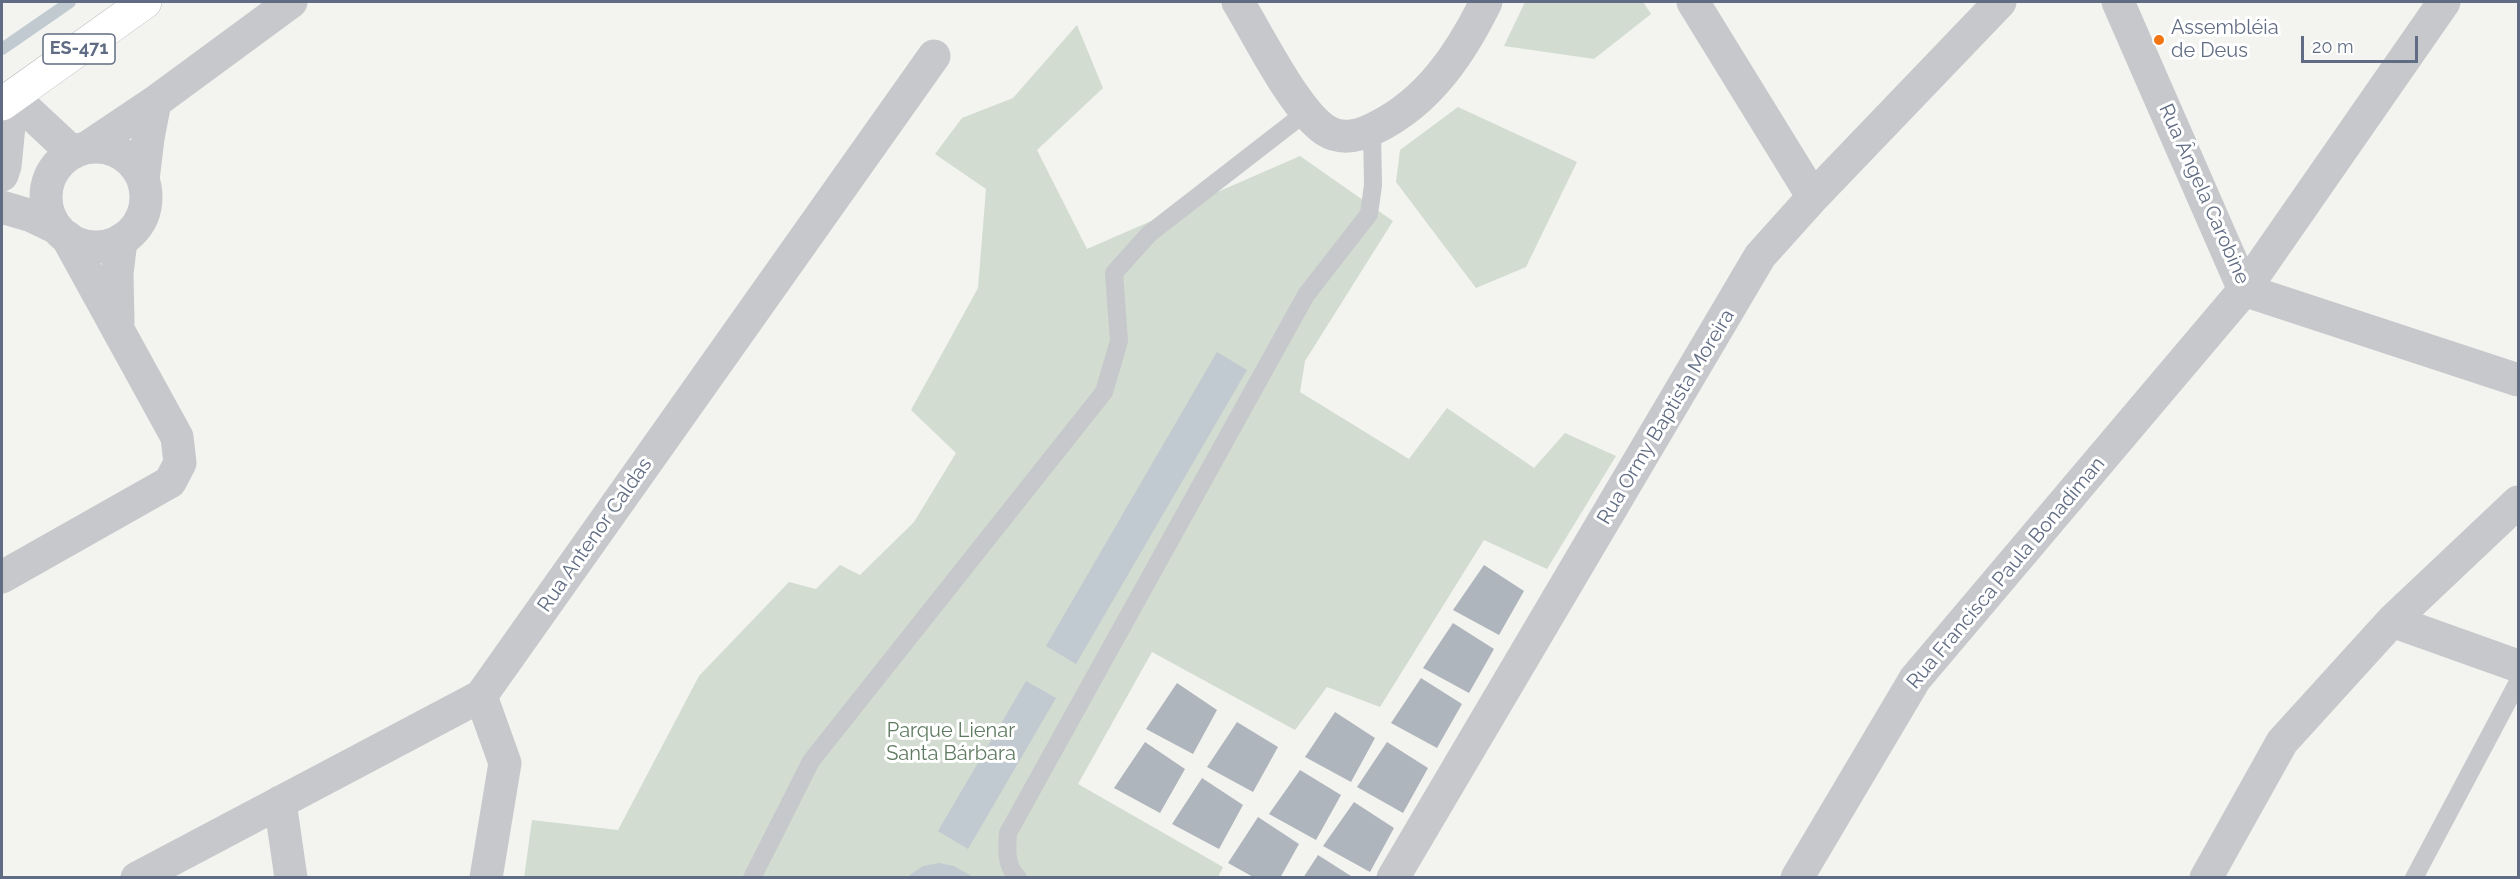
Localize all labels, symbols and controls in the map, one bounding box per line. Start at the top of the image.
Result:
place label: Assembléia de Deus [2171,16,2279,63]
scale bar [2304,24,2421,62]
marker: Assembléia de Deus [2152,33,2166,47]
road number: ES-471 [43,34,115,64]
text: 20 m [2312,36,2354,57]
street label: Rua Ângela Carobine [2153,100,2255,288]
street label: Rua Ormy Baptista Moreira [1592,305,1740,529]
street label: Rua Francisca Paula Bonadiman [1902,452,2110,694]
street label: Rua Antenor Caldas [533,453,657,617]
park label: Parque Lienar Santa Bárbara [886,719,1016,766]

